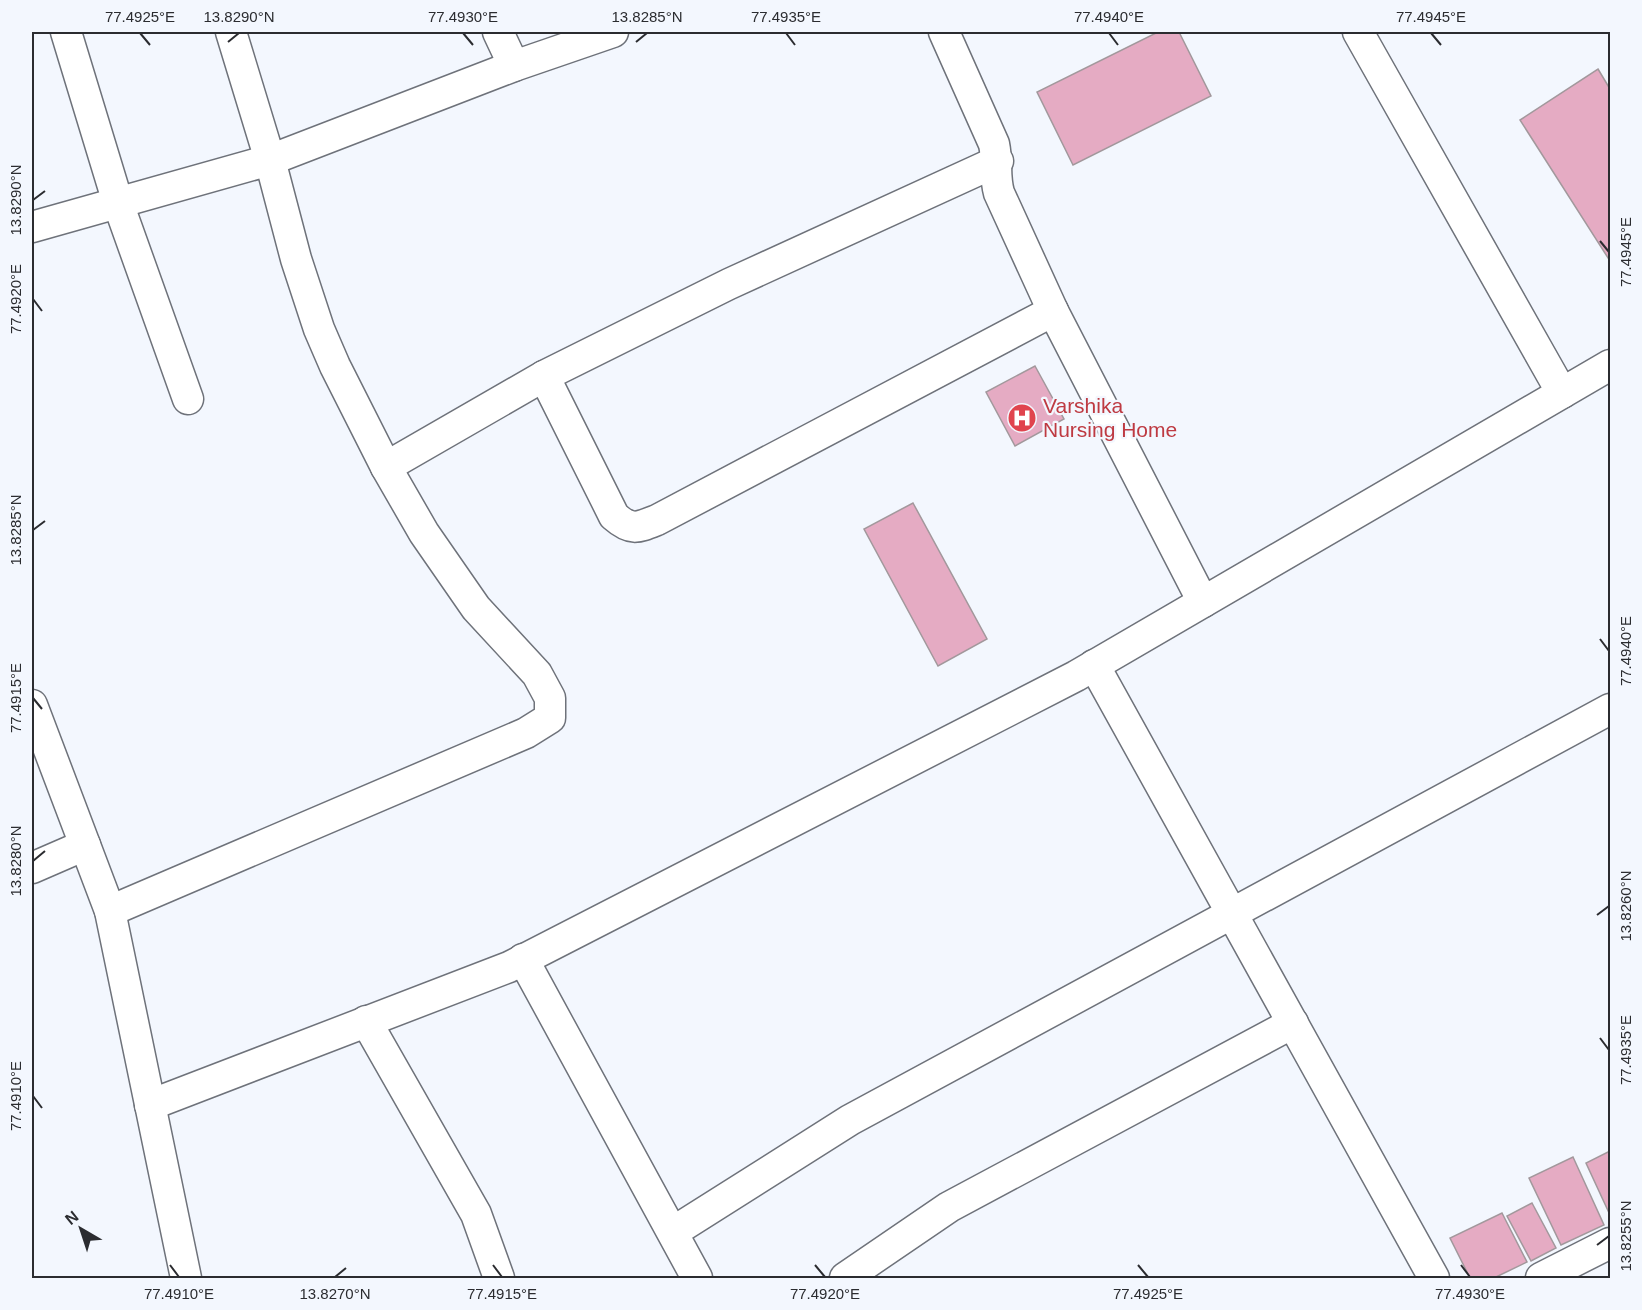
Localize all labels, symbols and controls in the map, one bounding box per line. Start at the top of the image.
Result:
text: 77.4925°E [105,8,175,25]
text: 13.8290°N [203,8,275,25]
text: 77.4930°E [428,8,498,25]
text: 13.8285°N [611,8,683,25]
text: 77.4935°E [751,8,821,25]
text: 77.4940°E [1074,8,1144,25]
text: 77.4945°E [1396,8,1466,25]
text: 13.8290°N [7,164,24,236]
text: 77.4945°E [1617,217,1634,287]
text: 77.4920°E [7,264,24,334]
place label: Varshika Nursing Home [1043,394,1177,441]
hospital icon: Varshika Nursing Home [1006,402,1038,434]
text: 13.8285°N [7,494,24,566]
text: 77.4940°E [1617,616,1634,686]
text: 77.4915°E [7,663,24,733]
text: 13.8280°N [7,825,24,897]
text: 13.8260°N [1617,870,1634,942]
text: 77.4935°E [1617,1015,1634,1085]
text: 77.4910°E [7,1061,24,1131]
north arrow [51,1199,111,1259]
text: 13.8255°N [1617,1200,1634,1272]
text: N [62,1207,82,1228]
text: 77.4910°E [144,1285,214,1302]
text: 13.8270°N [299,1285,371,1302]
text: 77.4915°E [467,1285,537,1302]
text: 77.4920°E [790,1285,860,1302]
text: 77.4925°E [1113,1285,1183,1302]
text: 77.4930°E [1435,1285,1505,1302]

